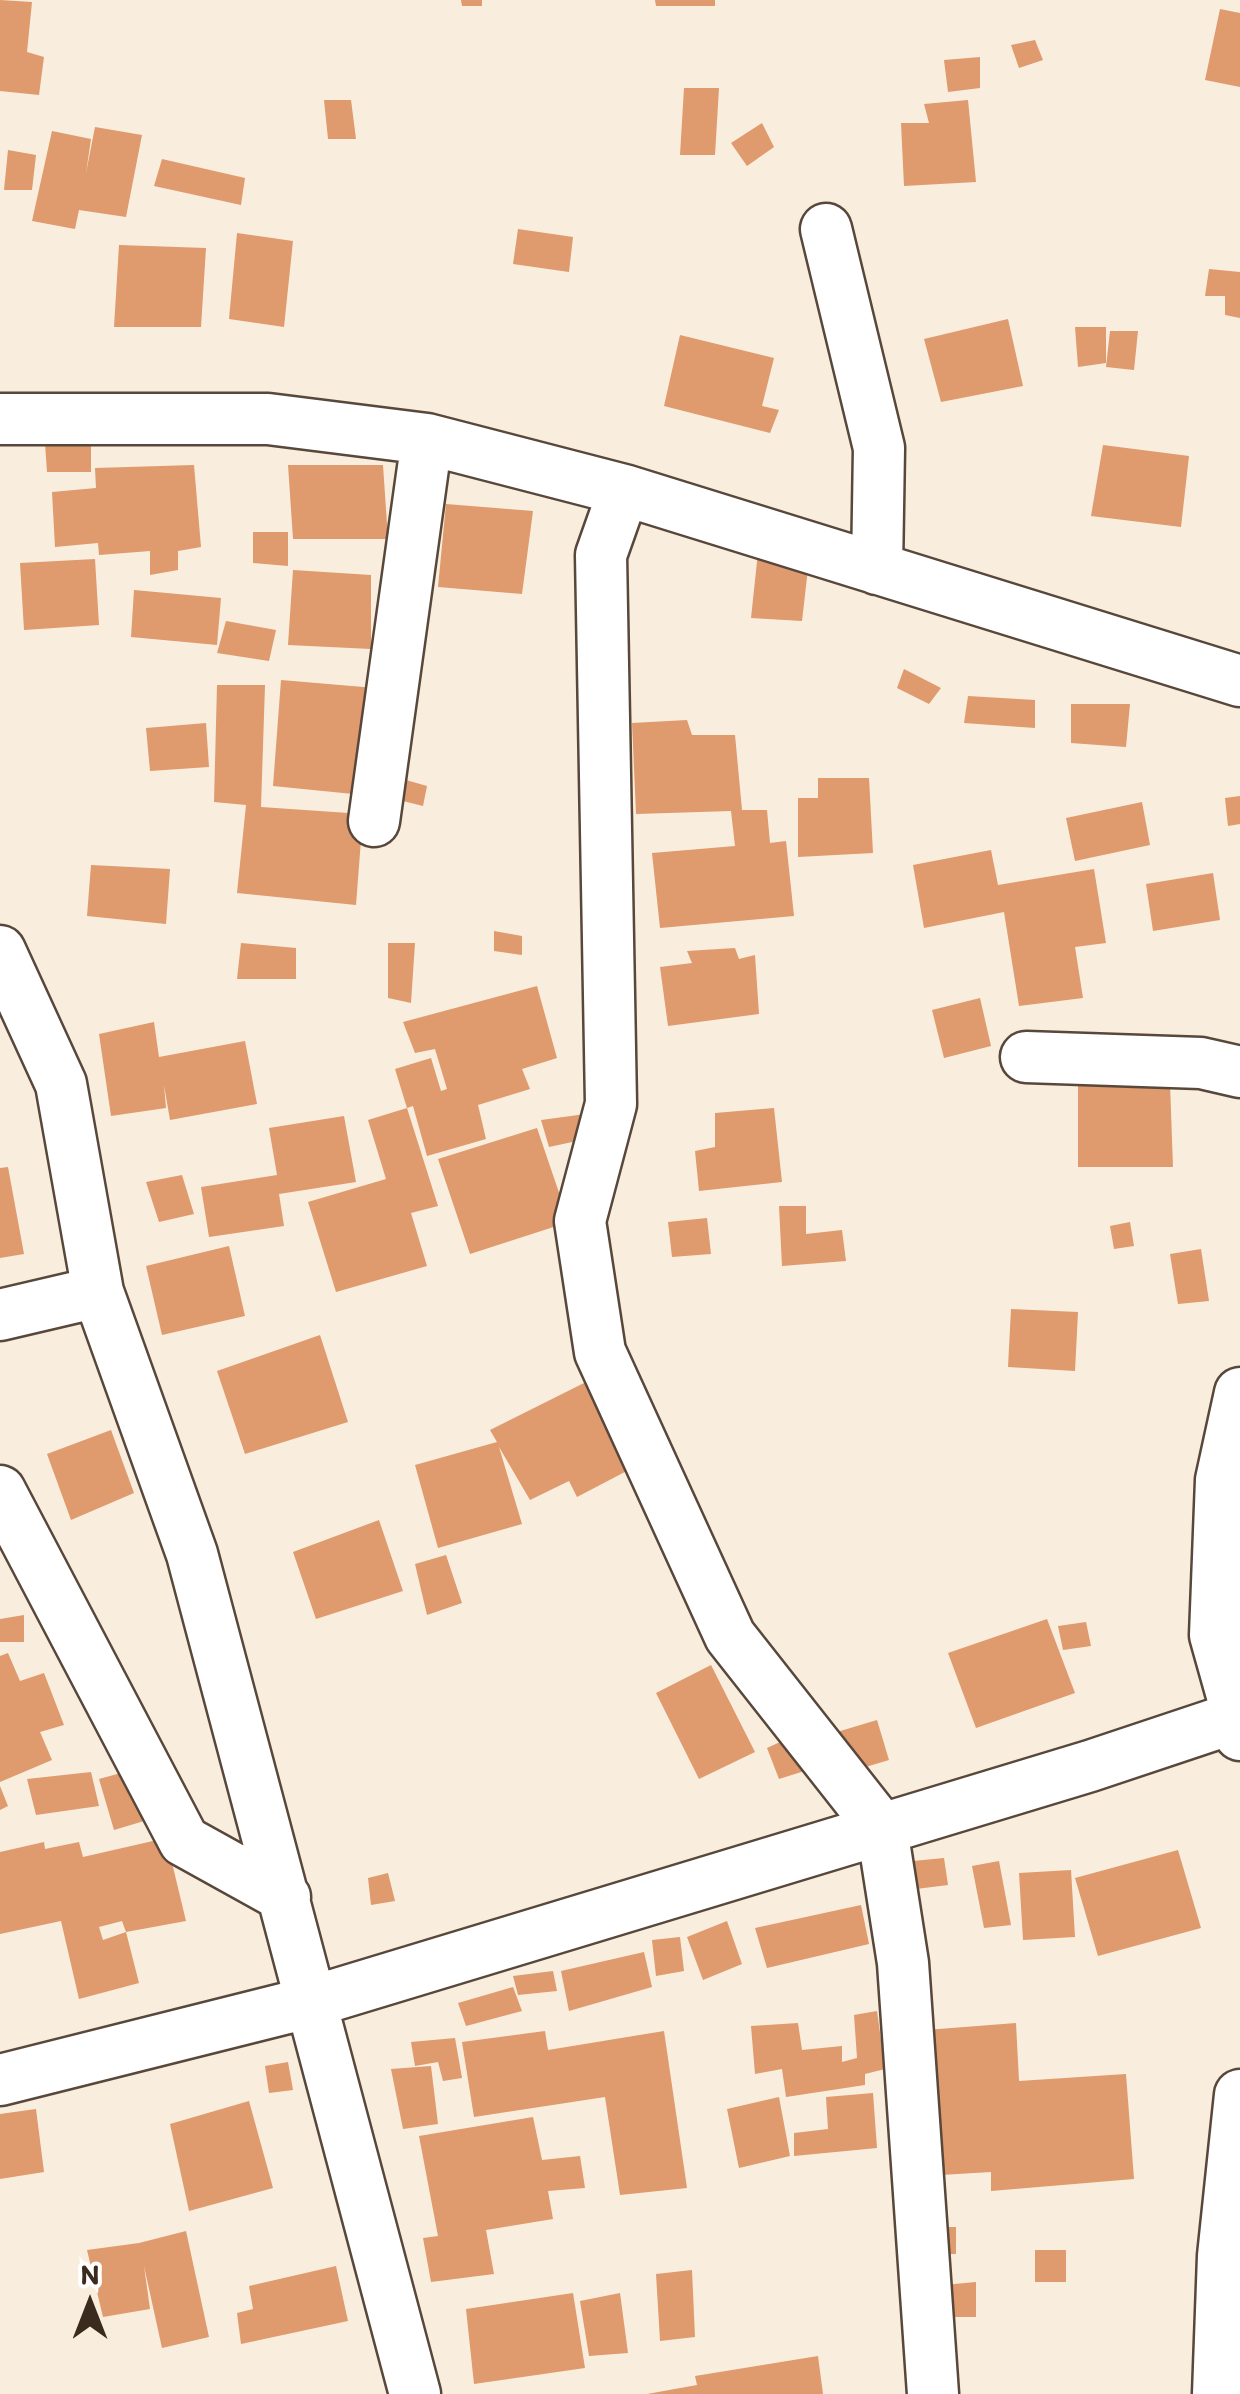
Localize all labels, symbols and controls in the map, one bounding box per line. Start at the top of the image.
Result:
north arrow [40,2254,140,2354]
text: N [81,2257,99,2291]

